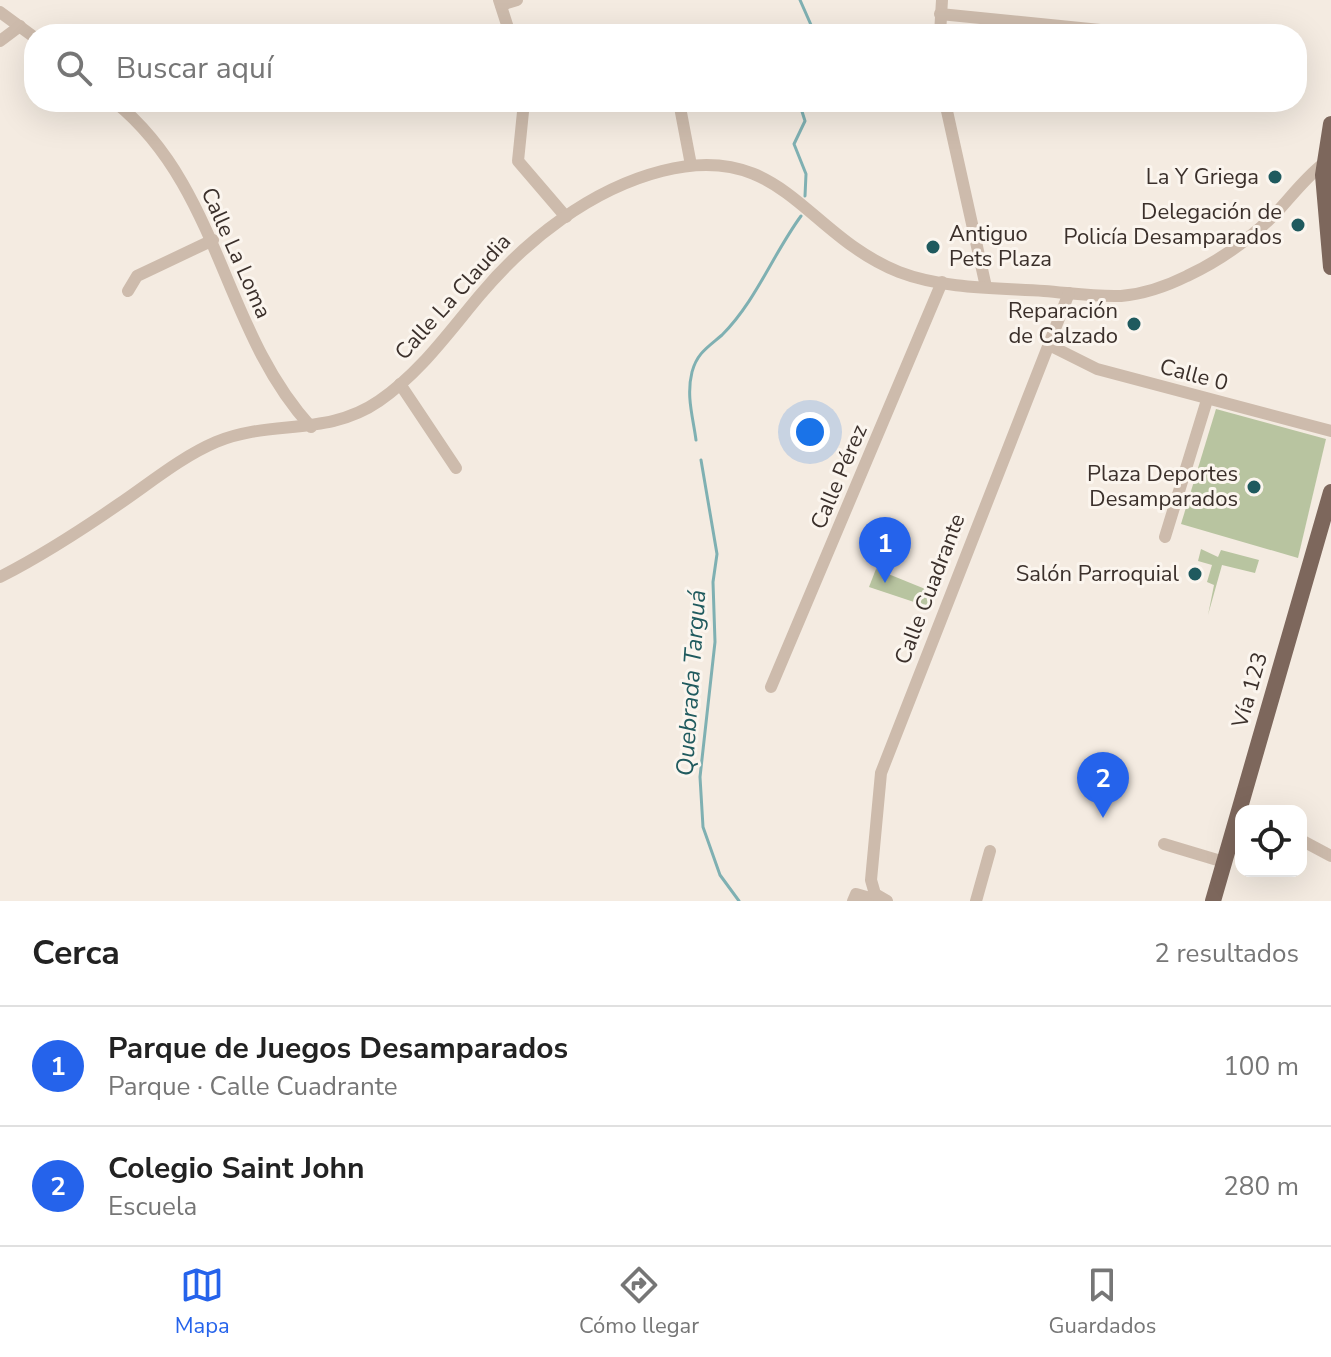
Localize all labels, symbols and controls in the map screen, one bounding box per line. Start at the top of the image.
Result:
search box [24,24,1307,112]
icon: search [52,46,96,90]
text: Buscar aquí [116,48,273,89]
place label: La Y Griega [1146,162,1259,192]
marker: La Y Griega [1266,168,1284,186]
street label: Calle La Loma [194,183,278,323]
place label: Delegación de Policía Desamparados [1063,197,1282,252]
marker: Delegación de Policía Desamparados [1289,216,1307,234]
place label: Antiguo Pets Plaza [949,219,1052,274]
street label: Calle La Claudia [388,227,518,367]
marker: Antiguo Pets Plaza [924,238,942,256]
place label: Reparación de Calzado [1008,296,1118,351]
marker: Reparación de Calzado [1125,315,1143,333]
street label: Calle 0 [1157,352,1231,398]
your location [790,412,830,452]
street label: Calle Pérez [803,420,875,534]
place label: Plaza Deportes Desamparados [1087,459,1238,514]
marker: Plaza Deportes Desamparados [1245,478,1263,496]
street label: Calle Cuadrante [888,509,972,669]
pin: 1 [859,517,911,583]
place label: Salón Parroquial [1016,559,1179,589]
marker: Salón Parroquial [1186,565,1204,583]
water label: Quebrada Targuá [669,588,713,777]
street label: Vía 123 [1225,649,1275,732]
pin: 2 [1077,752,1129,818]
map controls [1235,805,1307,877]
button: locate [1235,805,1307,877]
text: Cerca [32,930,120,976]
text: 2 resultados [1154,936,1299,971]
text: Parque de Juegos Desamparados [108,1028,568,1069]
text: 1 [50,1049,66,1084]
text: 100 m [1223,1049,1299,1084]
text: Parque · Calle Cuadrante [108,1069,398,1104]
text: Colegio Saint John [108,1148,365,1189]
text: 2 [50,1169,66,1204]
text: 280 m [1223,1169,1299,1204]
text: Escuela [108,1189,197,1224]
tab: Mapa [175,1263,230,1341]
tab: Cómo llegar [579,1263,699,1341]
tab: Guardados [1048,1263,1156,1341]

